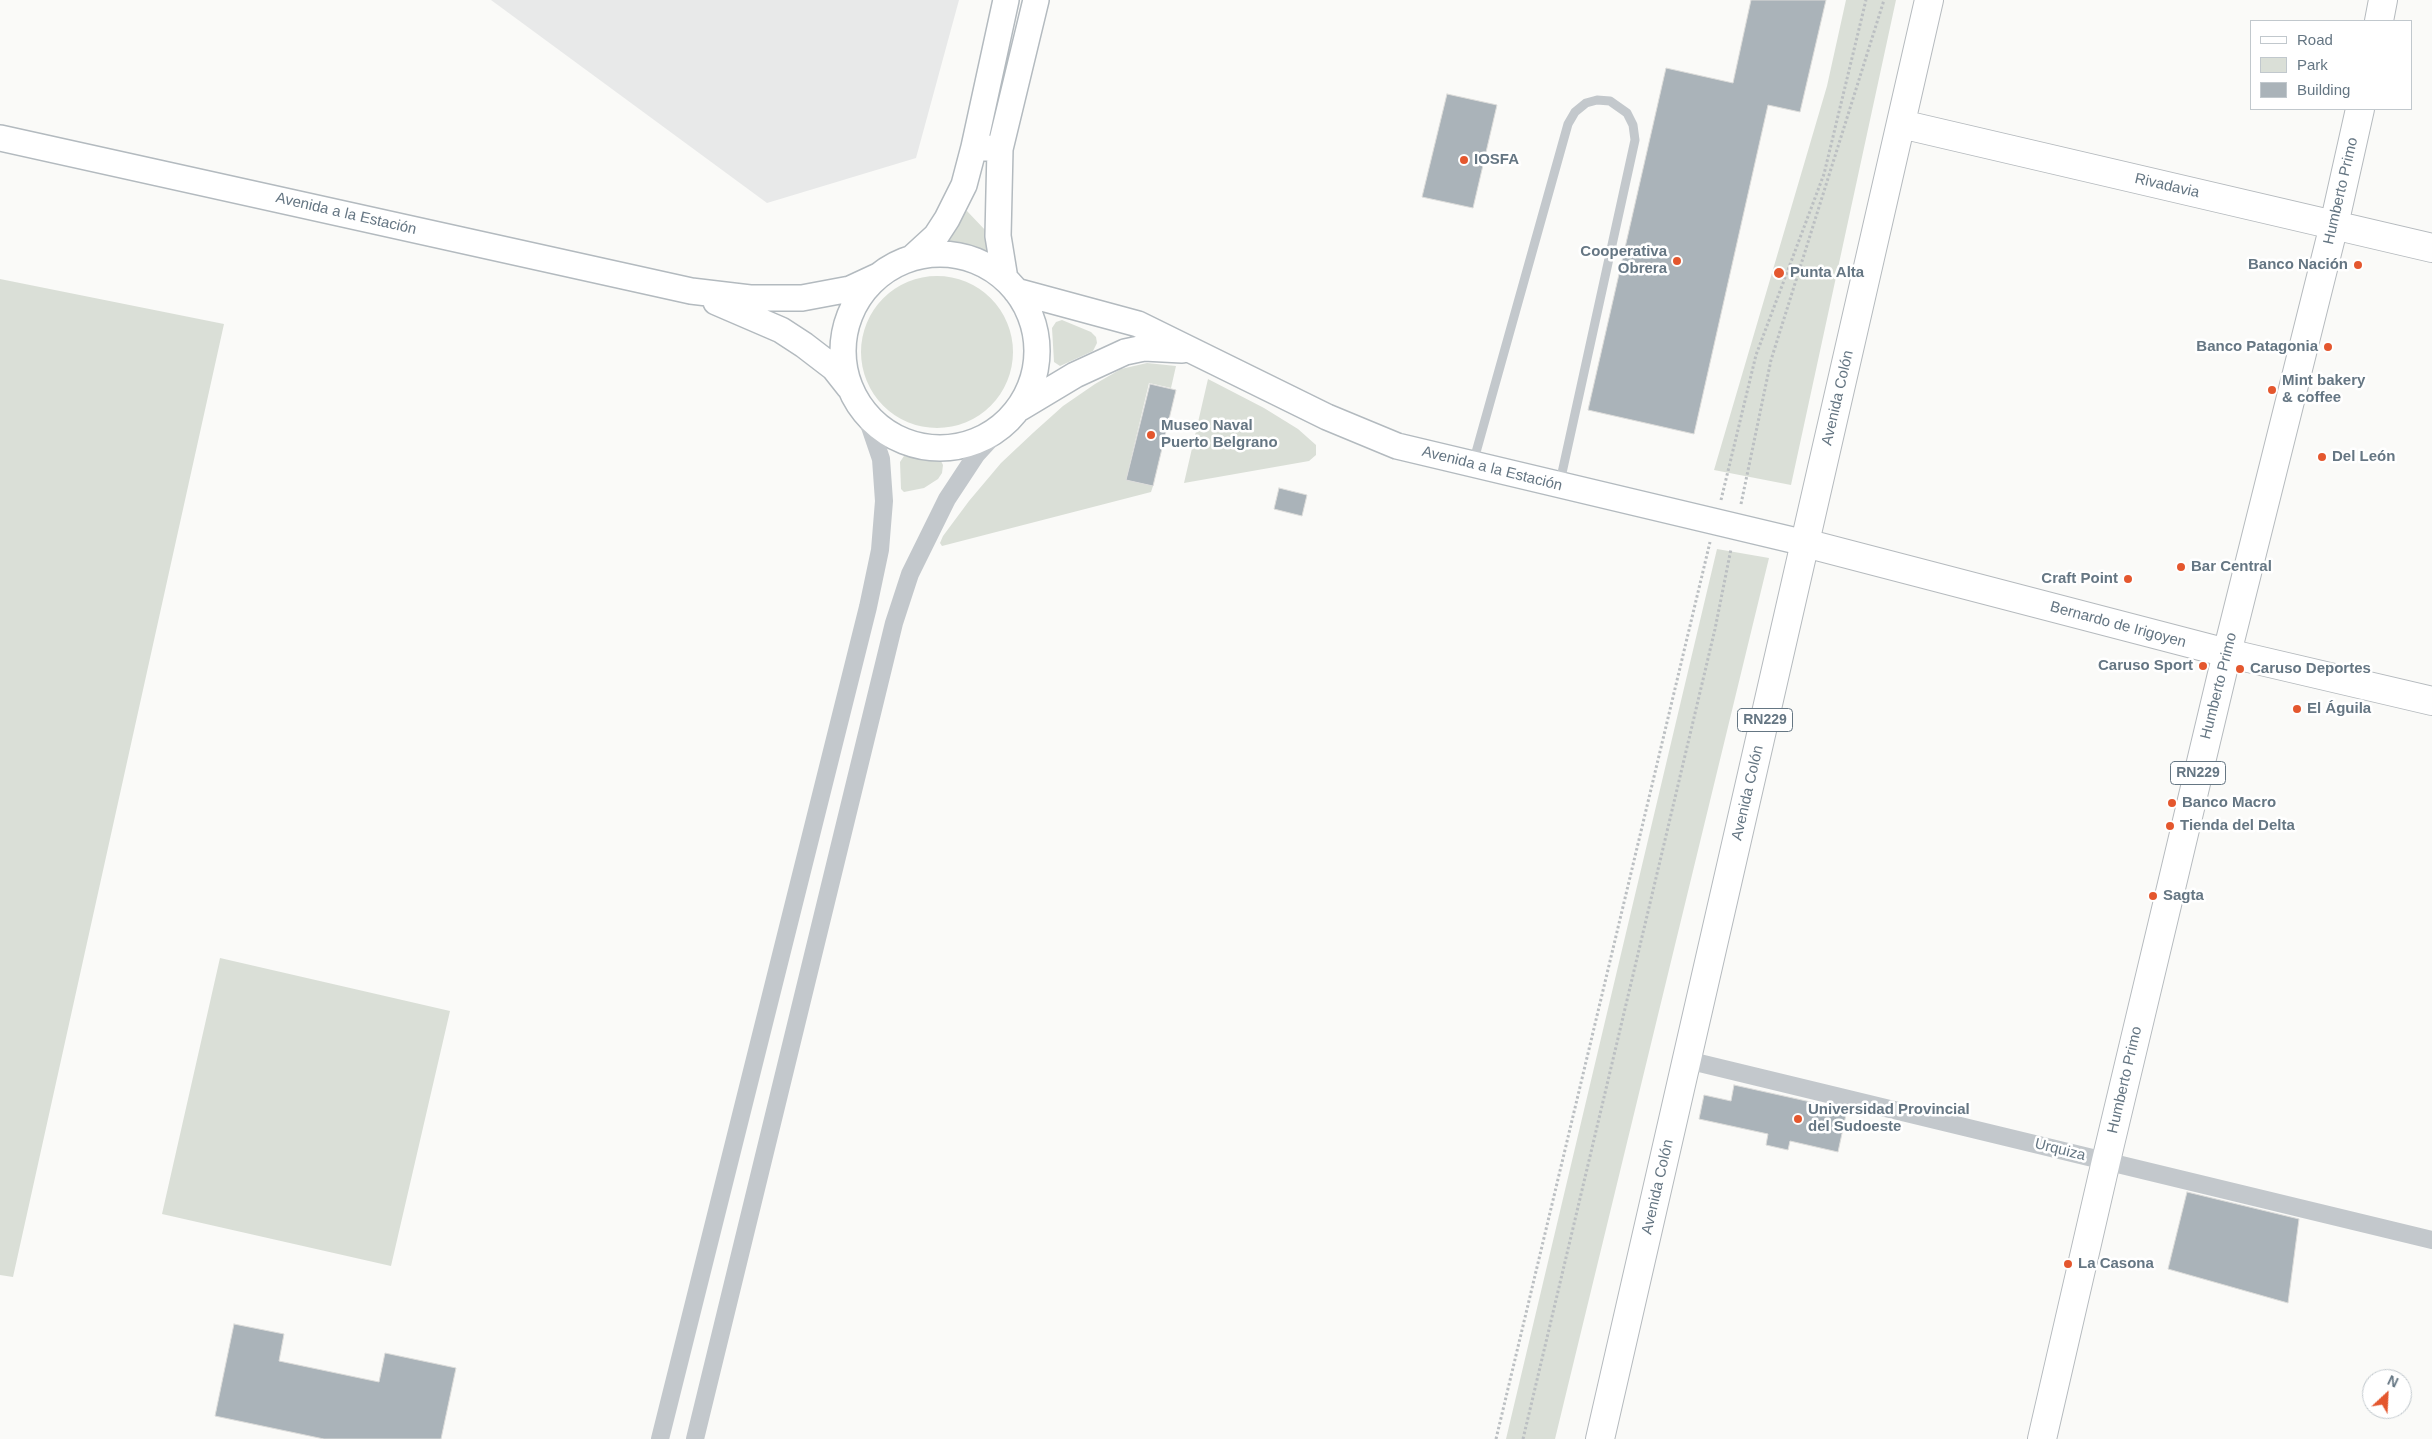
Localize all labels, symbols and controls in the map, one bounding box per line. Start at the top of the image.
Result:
legend [2250,20,2412,110]
text: Road [2297,31,2333,48]
text: Park [2297,56,2328,73]
text: Building [2297,81,2350,98]
street label: Humberto Primo [2320,136,2362,246]
place label: IOSFA [1474,151,1519,169]
marker: IOSFA [1458,154,1470,166]
street label: Rivadavia [2133,170,2201,202]
street label: Avenida a la Estación [274,189,418,239]
place label: Cooperativa Obrera [1580,243,1667,278]
marker: Cooperativa Obrera [1671,255,1683,267]
place label: Banco Nación [2248,256,2348,274]
marker: Banco Nación [2352,259,2364,271]
place label: Punta Alta [1790,264,1864,282]
marker: Punta Alta [1772,266,1786,280]
place label: Banco Patagonia [2196,338,2318,356]
marker: Banco Patagonia [2322,341,2334,353]
street label: Avenida Colón [1818,349,1858,447]
place label: Mint bakery & coffee [2282,372,2365,407]
marker: Mint bakery & coffee [2266,384,2278,396]
place label: Museo Naval Puerto Belgrano [1161,417,1278,452]
marker: Museo Naval Puerto Belgrano [1145,429,1157,441]
street label: Avenida a la Estación [1420,443,1564,495]
place label: Del León [2332,448,2395,466]
marker: Del León [2316,451,2328,463]
place label: Bar Central [2191,558,2272,576]
marker: Bar Central [2175,561,2187,573]
place label: Craft Point [2041,570,2118,588]
marker: Craft Point [2122,573,2134,585]
street label: Bernardo de Irigoyen [2048,598,2188,652]
street label: Humberto Primo [2197,631,2241,741]
place label: Caruso Sport [2098,657,2193,675]
marker: Caruso Sport [2197,660,2209,672]
place label: Caruso Deportes [2250,660,2371,678]
marker: Caruso Deportes [2234,663,2246,675]
place label: El Águila [2307,700,2371,718]
marker: El Águila [2291,703,2303,715]
road number: RN229 [1738,708,1792,732]
street label: Avenida Colón [1728,744,1768,842]
road number: RN229 [2170,761,2226,784]
place label: Banco Macro [2182,794,2276,812]
marker: Banco Macro [2166,797,2178,809]
place label: Tienda del Delta [2180,817,2295,835]
marker: Tienda del Delta [2164,820,2176,832]
place label: Sagta [2163,887,2204,905]
marker: Sagta [2147,890,2159,902]
street label: Humberto Primo [2104,1025,2146,1135]
place label: Universidad Provincial del Sudoeste [1808,1101,1970,1136]
marker: Universidad Provincial del Sudoeste [1792,1113,1804,1125]
street label: Urquiza [2033,1135,2087,1165]
street label: Avenida Colón [1638,1138,1678,1236]
place label: La Casona [2078,1255,2154,1273]
marker: La Casona [2062,1258,2074,1270]
north arrow [2362,1369,2412,1419]
text: N [2385,1372,2401,1391]

